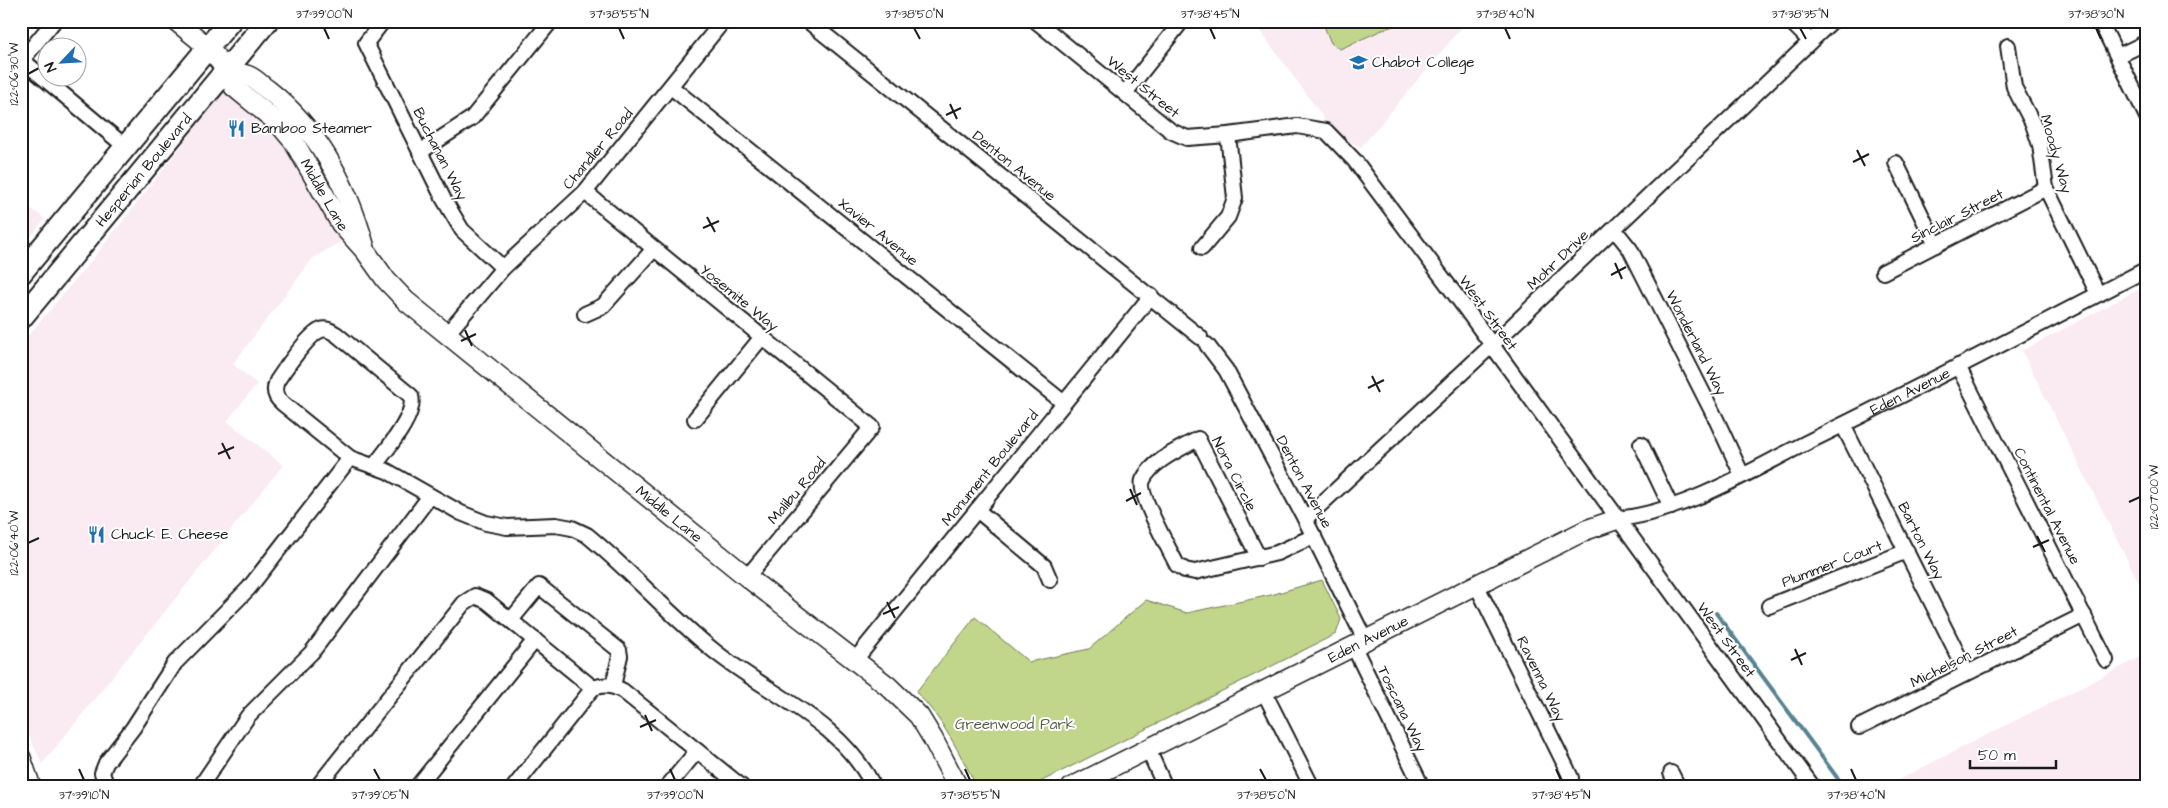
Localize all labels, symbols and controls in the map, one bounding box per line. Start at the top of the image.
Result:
text: 37°39'00"N [296,6,353,23]
text: 37°38'55"N [589,6,649,23]
text: 37°38'50"N [885,6,944,23]
text: 37°38'45"N [1181,6,1240,23]
text: 37°38'40"N [1476,6,1535,23]
text: 37°38'35"N [1772,6,1829,23]
text: 37°38'30"N [2068,6,2124,23]
north arrow [38,38,88,88]
text: 122°06'30"W [6,42,23,105]
street label: West Street [1102,51,1184,123]
school or university icon: Chabot College [1348,52,1368,72]
place label: Chabot College [1372,52,1474,74]
text: N [40,59,62,75]
street label: Buchanan Way [407,104,472,204]
street label: Chandler Road [558,104,638,194]
street label: Hesperian Boulevard [90,109,197,231]
street label: Moody Way [2034,112,2077,196]
restaurant icon: Bamboo Steamer [227,118,247,138]
place label: Bamboo Steamer [251,118,372,139]
street label: Denton Avenue [968,126,1060,206]
street label: Middle Lane [295,155,353,236]
street label: Sinclair Street [1907,184,2007,248]
street label: Xavier Avenue [833,193,923,271]
street label: Mohr Drive [1522,225,1594,295]
street label: Yosemite Way [694,260,783,337]
street label: West Street [1454,271,1522,355]
street label: Wonderland Way [1660,287,1732,400]
street label: Eden Avenue [1866,362,1953,420]
street label: Monument Boulevard [937,405,1044,531]
street label: Denton Avenue [1271,432,1337,532]
street label: Nora Circle [1206,433,1262,515]
street label: Continental Avenue [2008,444,2086,568]
street label: Malibu Road [763,453,831,529]
text: 122°07'00"W [2146,464,2163,529]
street label: Middle Lane [631,481,707,547]
street label: Barton Way [1892,499,1950,584]
text: 122°06'40"W [6,510,23,575]
restaurant icon: Chuck E. Cheese [87,524,107,544]
place label: Chuck E. Cheese [111,524,228,545]
street label: Plummer Court [1779,535,1885,593]
street label: West Street [1692,598,1760,682]
street label: Eden Avenue [1324,610,1412,668]
street label: Michelson Street [1907,621,2021,693]
street label: Ravenna Way [1510,633,1571,726]
street label: Toscana Way [1371,662,1432,756]
park label: Greenwood Park [955,714,1075,735]
scale bar [1970,738,2057,770]
text: 50 m [1978,745,2016,766]
text: 37°39'10"N [59,787,110,804]
text: 37°39'05"N [351,787,409,804]
text: 37°39'00"N [647,787,704,804]
text: 37°38'55"N [940,787,1000,804]
text: 37°38'50"N [1237,787,1296,804]
text: 37°38'45"N [1532,787,1591,804]
text: 37°38'40"N [1827,787,1886,804]

